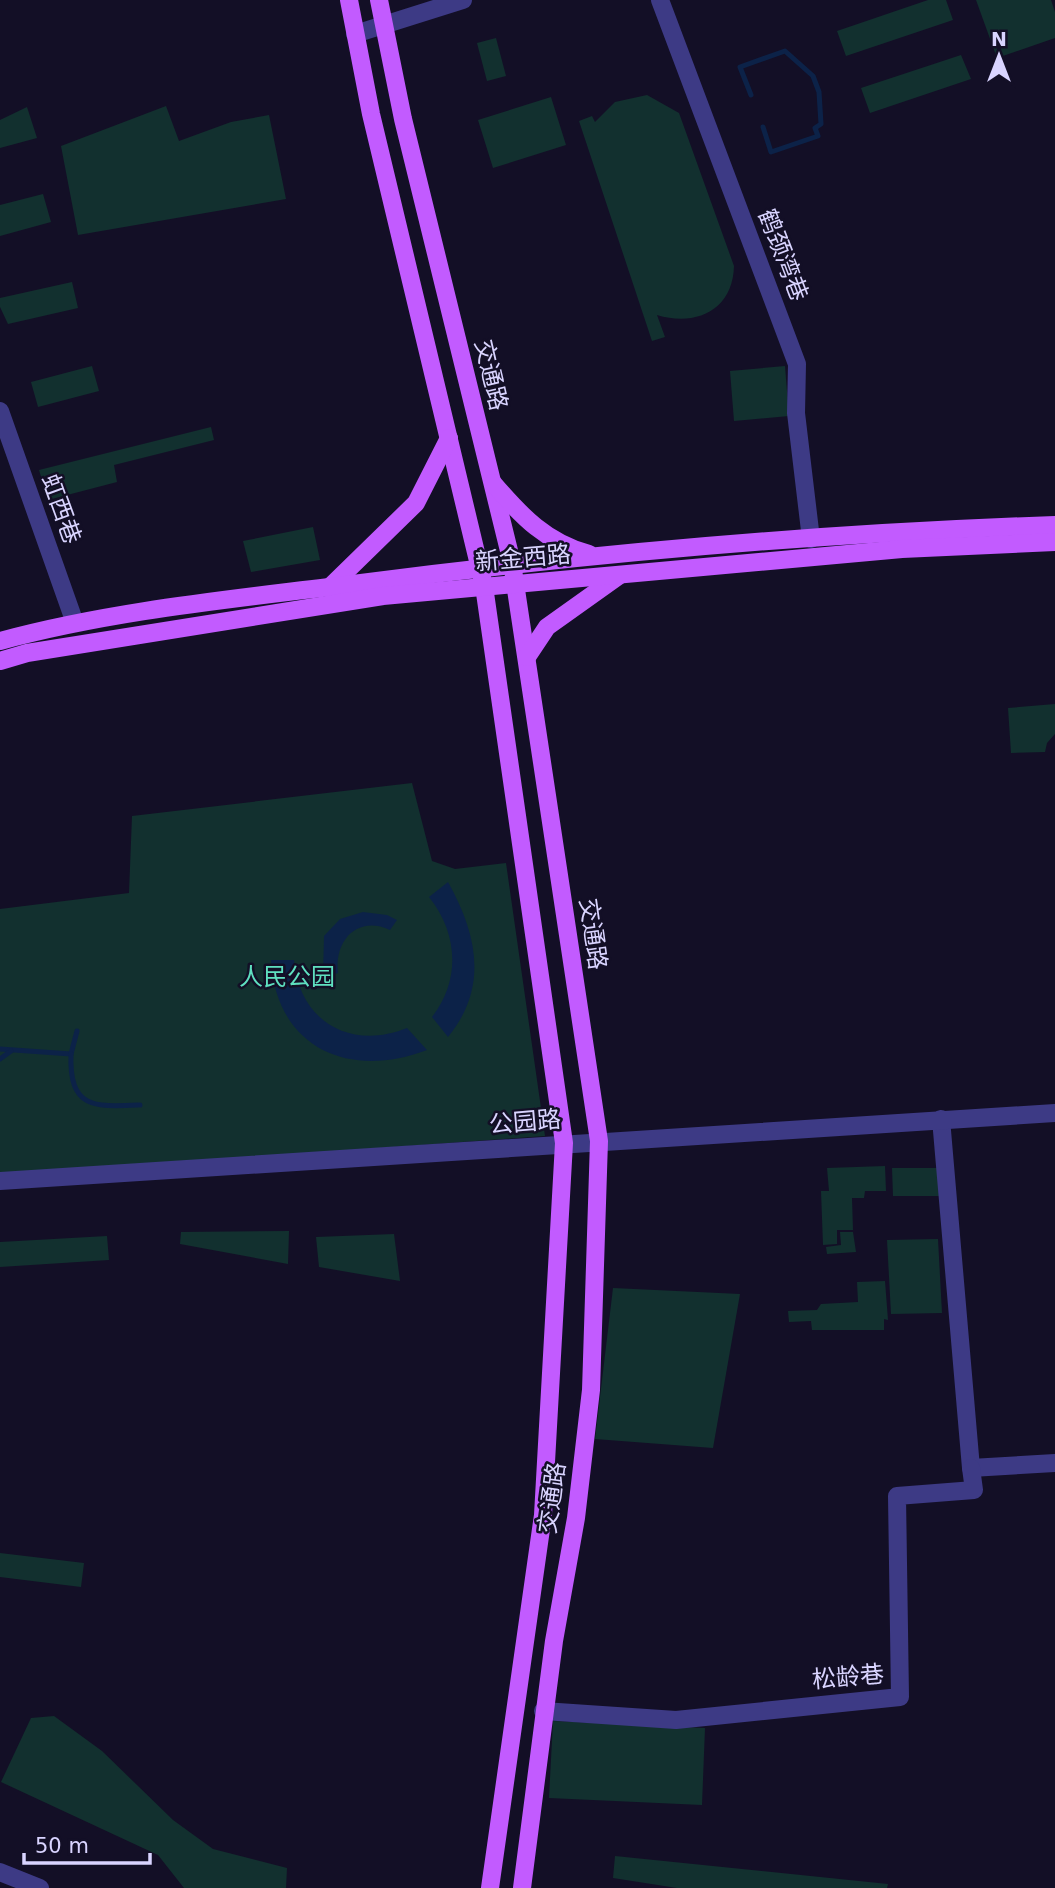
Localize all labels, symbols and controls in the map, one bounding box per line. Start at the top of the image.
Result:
north arrow [964,21,1034,91]
text: N [991,28,1007,50]
street label: 鹤颈湾巷 [753,205,813,305]
street label: 交通路 [469,337,513,413]
street label: 虹西巷 [36,470,86,548]
street label: 新金西路 [474,540,572,576]
street label: 交通路 [574,896,612,972]
park label: 人民公园 [239,963,335,991]
street label: 公园路 [488,1105,562,1139]
street label: 交通路 [533,1460,571,1536]
street label: 松龄巷 [811,1660,885,1694]
scale bar [24,1822,150,1866]
text: 50 m [35,1834,89,1858]

